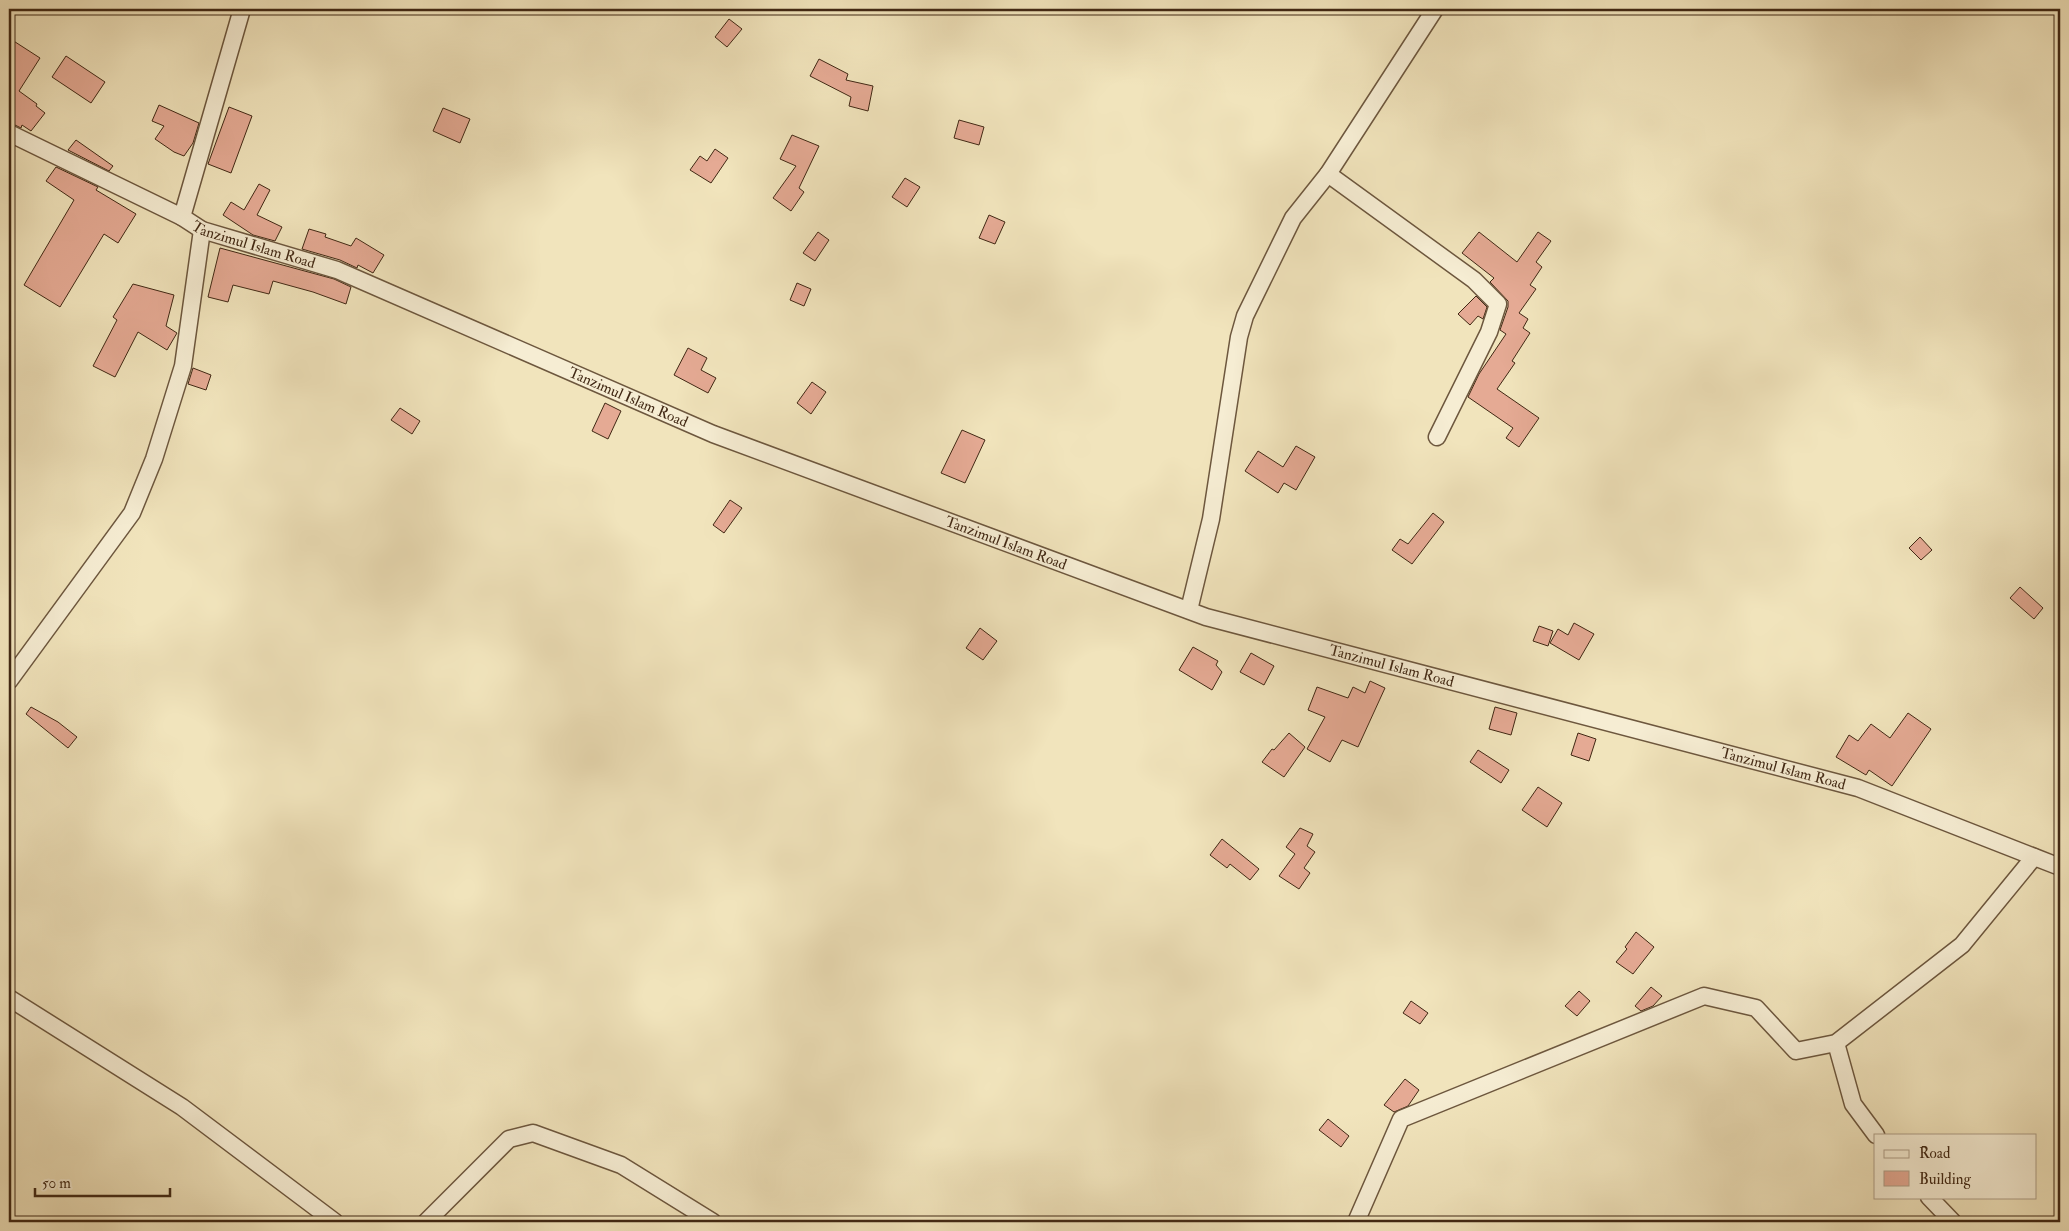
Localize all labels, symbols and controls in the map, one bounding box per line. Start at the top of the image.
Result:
street label: Tanzimul Islam Road [188,217,318,273]
street label: Tanzimul Islam Road [566,363,691,432]
street label: Tanzimul Islam Road [942,512,1070,575]
street label: Tanzimul Islam Road [1327,641,1456,692]
street label: Tanzimul Islam Road [1719,743,1848,795]
legend [1874,1134,2036,1198]
text: Road [1919,1144,1951,1163]
scale bar [35,1166,170,1198]
text: Building [1919,1170,1971,1189]
text: 50 m [42,1174,71,1193]

